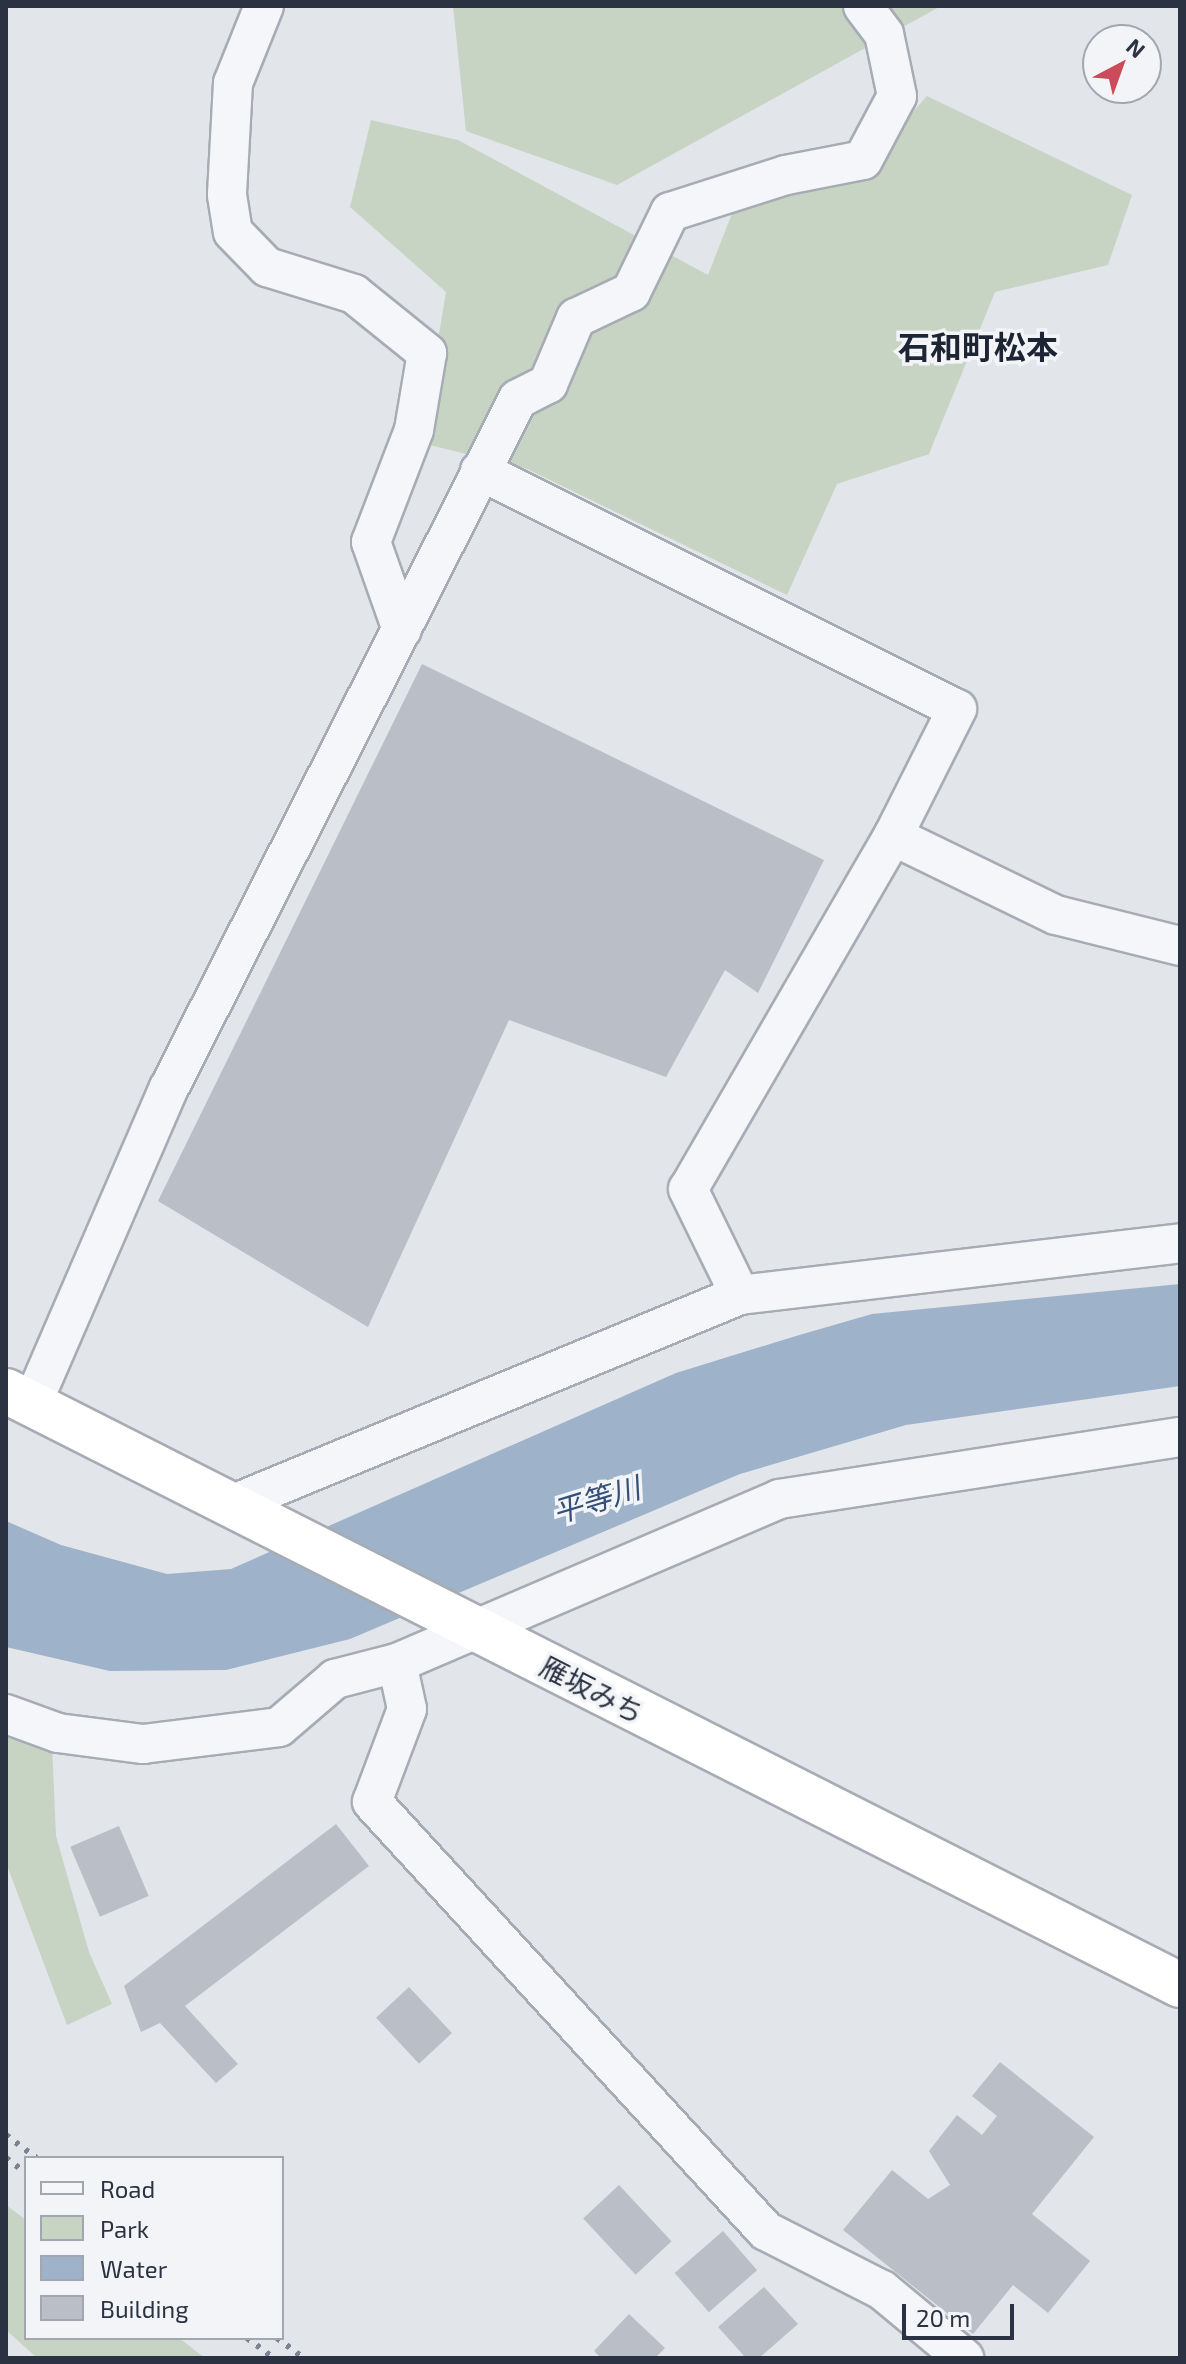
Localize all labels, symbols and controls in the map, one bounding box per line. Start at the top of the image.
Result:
north arrow [1082,24,1162,104]
text: N [1122,32,1151,62]
district label: 石和町松本 [898,327,1058,365]
water label: 平等川 [548,1469,644,1529]
street label: 雁坂みち [534,1649,650,1729]
legend [24,2156,284,2340]
text: Road [100,2174,155,2203]
text: Park [100,2214,149,2243]
text: Water [100,2254,167,2283]
scale bar [906,2288,1018,2338]
text: Building [100,2294,189,2323]
text: 20 m [916,2303,970,2332]

